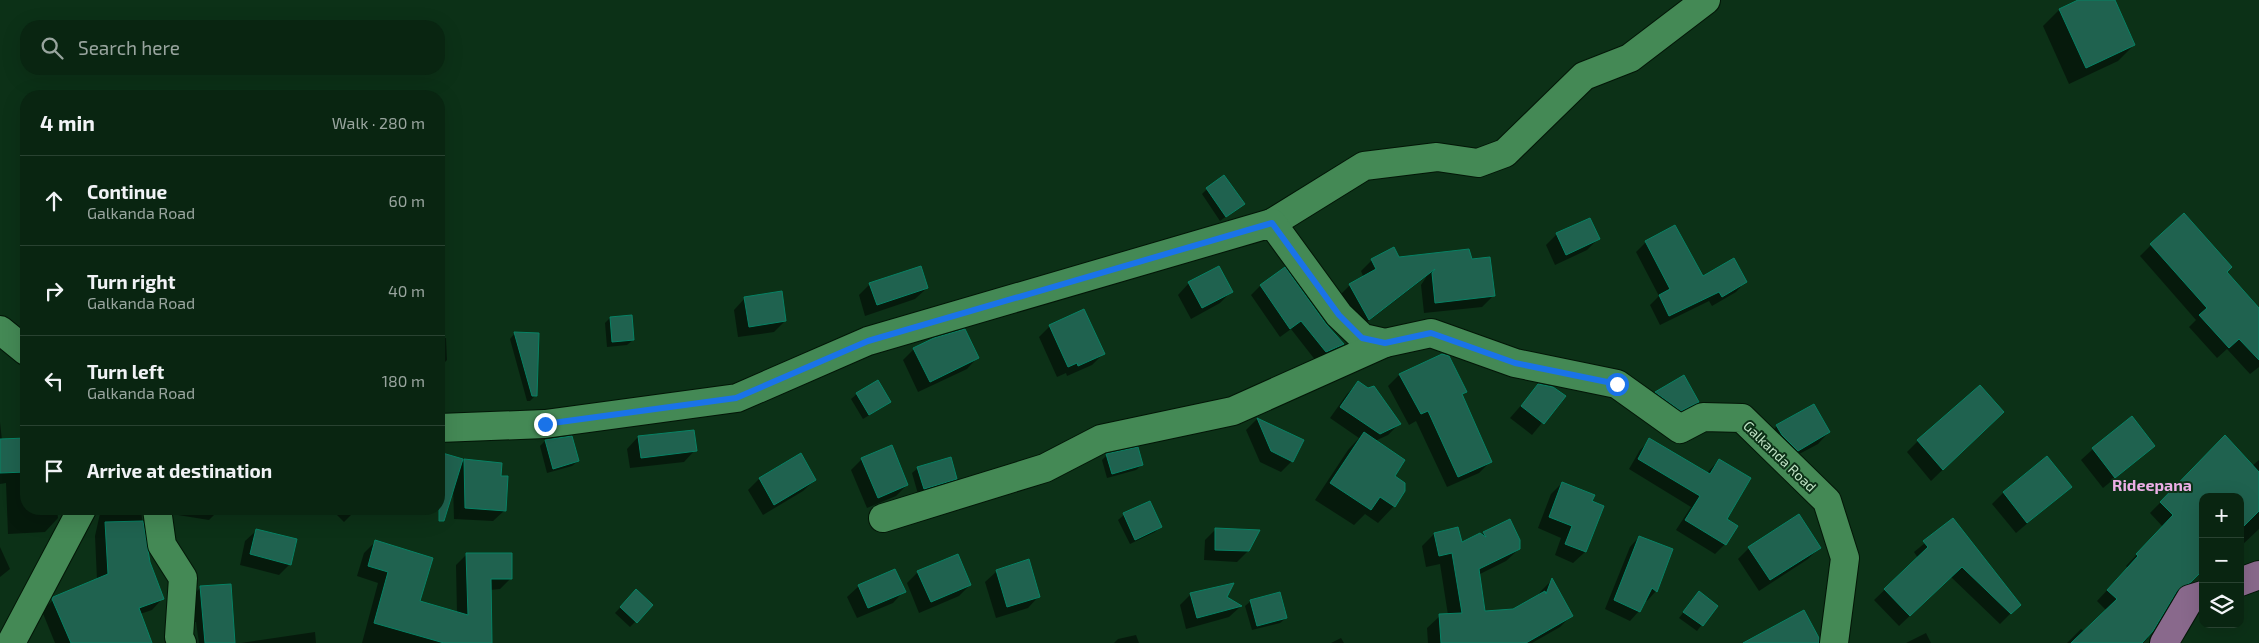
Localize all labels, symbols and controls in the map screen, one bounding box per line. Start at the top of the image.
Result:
search box [20,20,445,75]
icon: search [38,34,66,62]
text: Search here [78,36,180,59]
text: 4 min [40,110,95,135]
text: Walk · 280 m [332,113,425,132]
text: Continue [87,180,167,203]
icon: ahead [40,187,68,215]
text: 60 m [389,191,425,210]
text: Galkanda Road [87,203,195,222]
text: Turn right [87,270,175,293]
icon: right [40,277,68,305]
text: 40 m [388,281,425,300]
text: Galkanda Road [87,293,195,312]
text: Turn left [87,360,164,383]
icon: left [40,367,68,395]
text: 180 m [382,371,425,390]
route start [1606,373,1629,396]
text: Galkanda Road [87,383,195,402]
route end [534,413,557,436]
street label: Galkanda Road [1740,417,1820,495]
icon: arrive [40,457,68,485]
text: Arrive at destination [87,459,272,482]
district label: Rideepana [2112,475,2192,494]
map controls [2199,493,2244,628]
button: + [2199,493,2244,538]
button: − [2199,538,2244,583]
button: layers [2199,583,2244,628]

